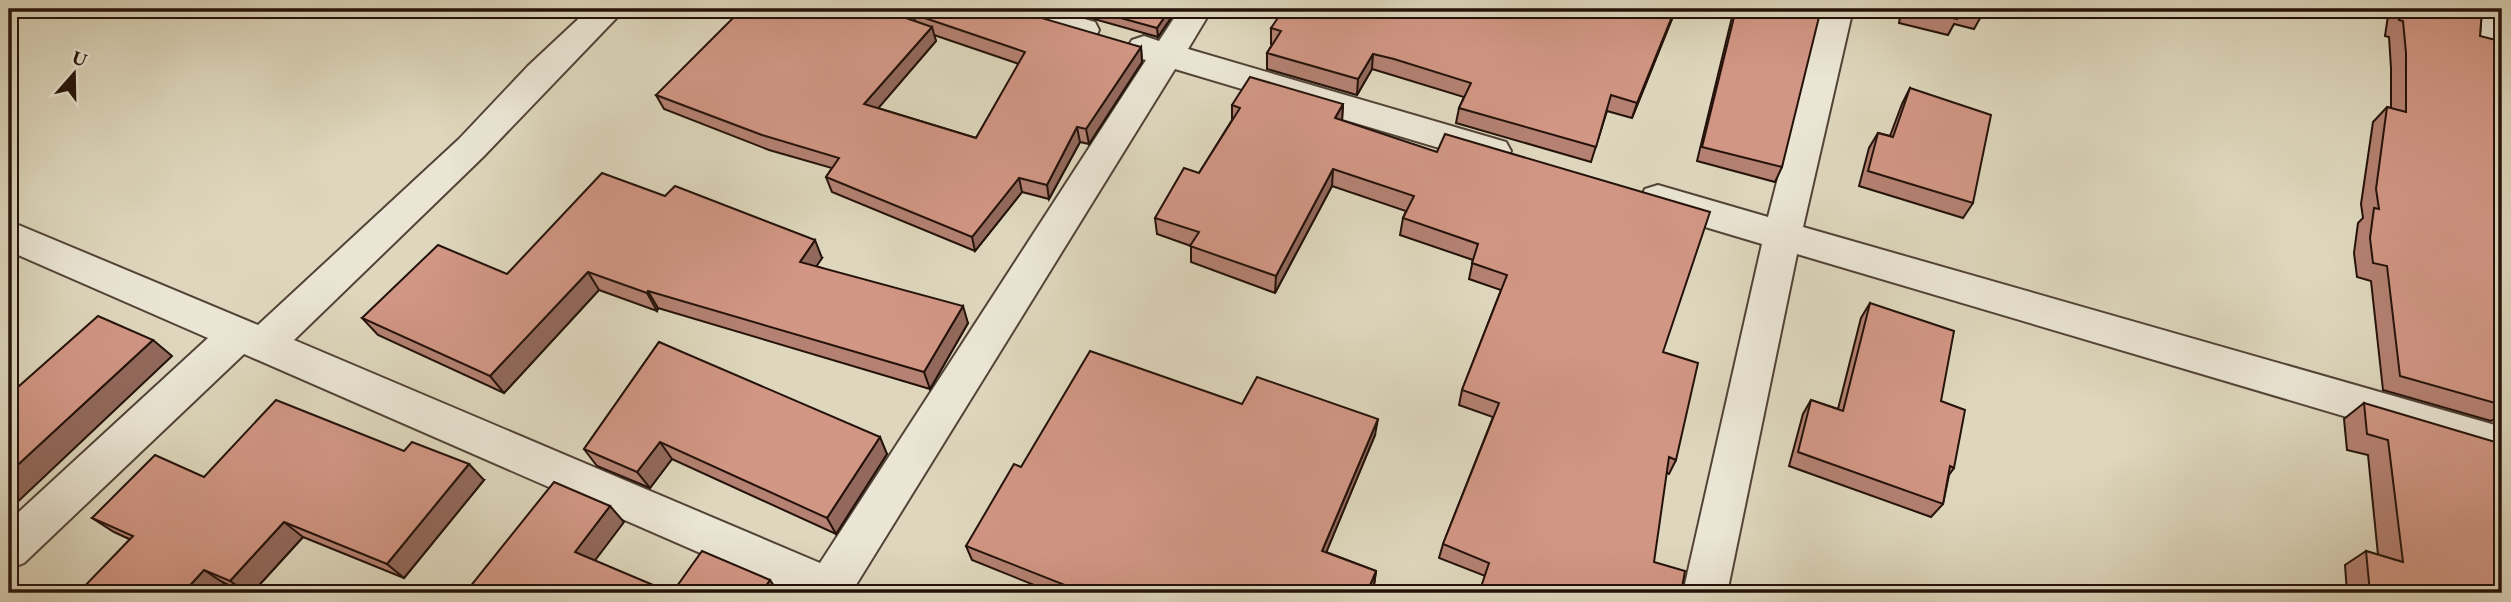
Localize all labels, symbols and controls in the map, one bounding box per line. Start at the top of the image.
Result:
north arrow [38,38,108,108]
text: U [69,44,91,73]

